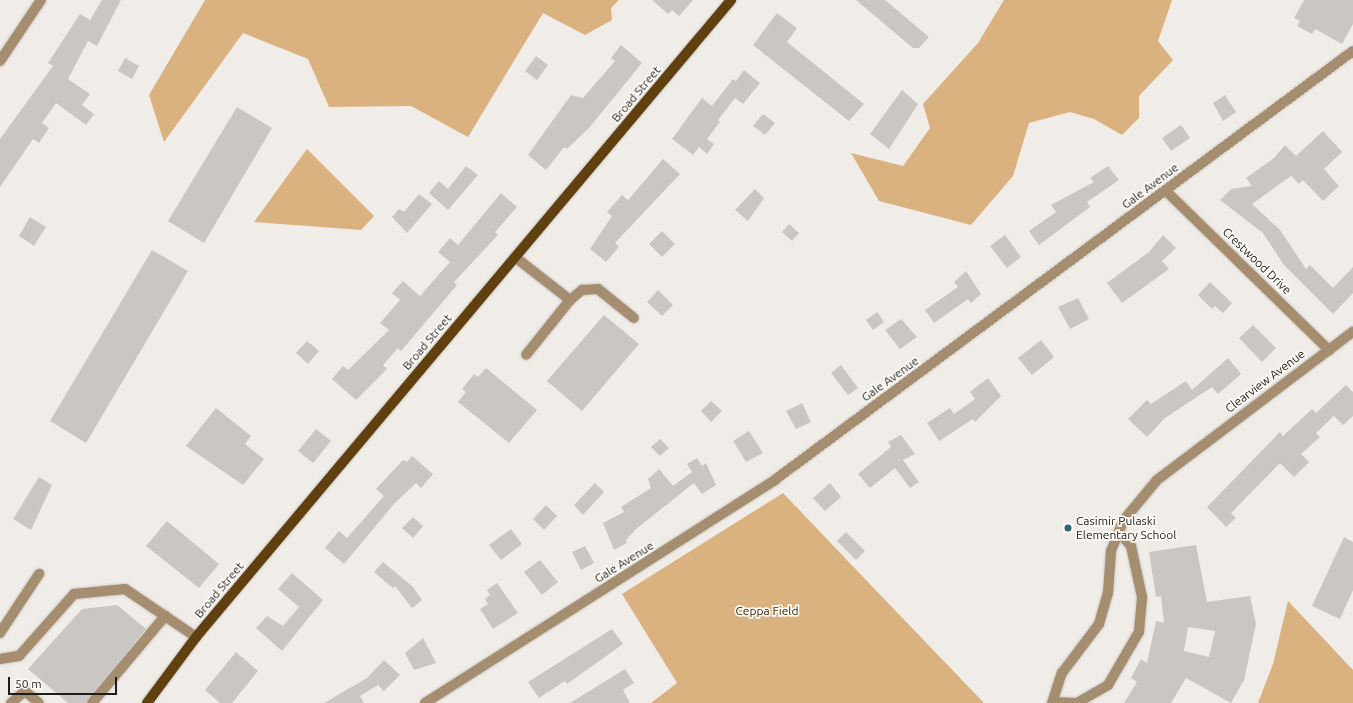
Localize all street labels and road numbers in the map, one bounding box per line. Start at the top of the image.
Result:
street label: Broad Street [608,63,664,125]
street label: Gale Avenue [1119,160,1181,212]
street label: Crestwood Drive [1220,225,1294,297]
street label: Broad Street [399,311,455,373]
street label: Clearview Avenue [1222,346,1308,416]
street label: Gale Avenue [859,353,921,405]
street label: Gale Avenue [592,538,656,586]
street label: Broad Street [191,559,247,621]

